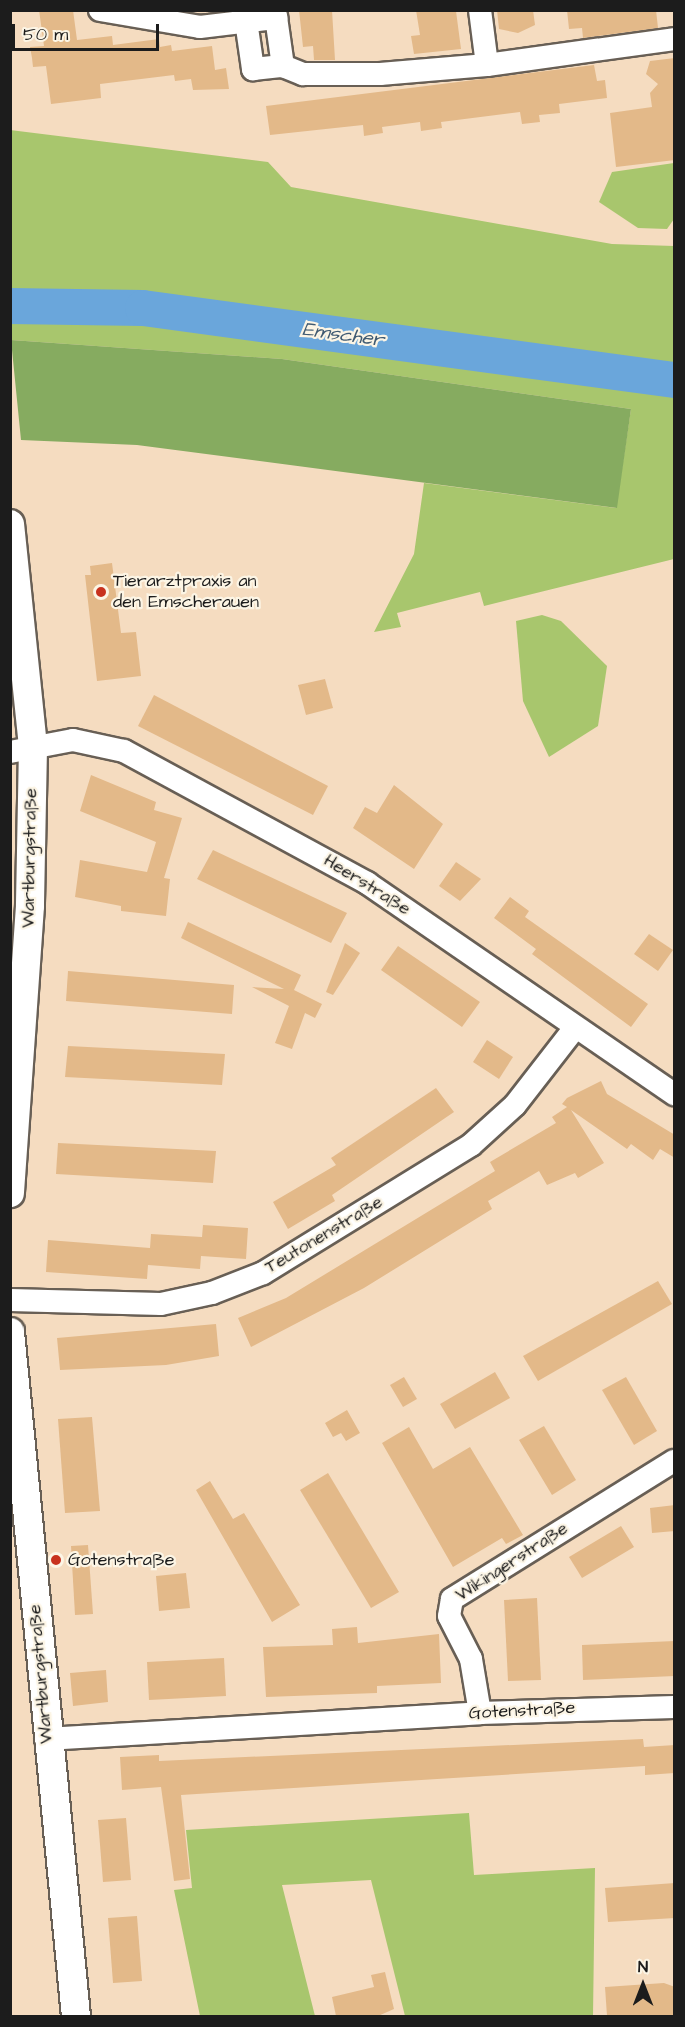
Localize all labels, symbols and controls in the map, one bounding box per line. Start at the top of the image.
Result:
scale bar [15,12,162,50]
text: 50 m [23,22,68,47]
water label: Emscher [301,317,385,353]
place label: Tierarztpraxis an den Emscherauen [113,571,259,614]
marker: Tierarztpraxis an den Emscherauen [94,585,108,599]
street label: Wartburgstraße [18,788,42,928]
street label: Heerstraße [320,850,414,920]
street label: Teutonenstraße [261,1191,387,1279]
street label: Wikingerstraße [452,1518,572,1606]
place label: Gotenstraße [68,1549,175,1571]
marker: Gotenstraße [49,1553,63,1567]
street label: Wartburgstraße [24,1603,58,1745]
street label: Gotenstraße [468,1697,576,1725]
north arrow [613,1955,673,2015]
text: N [638,1956,648,1978]

